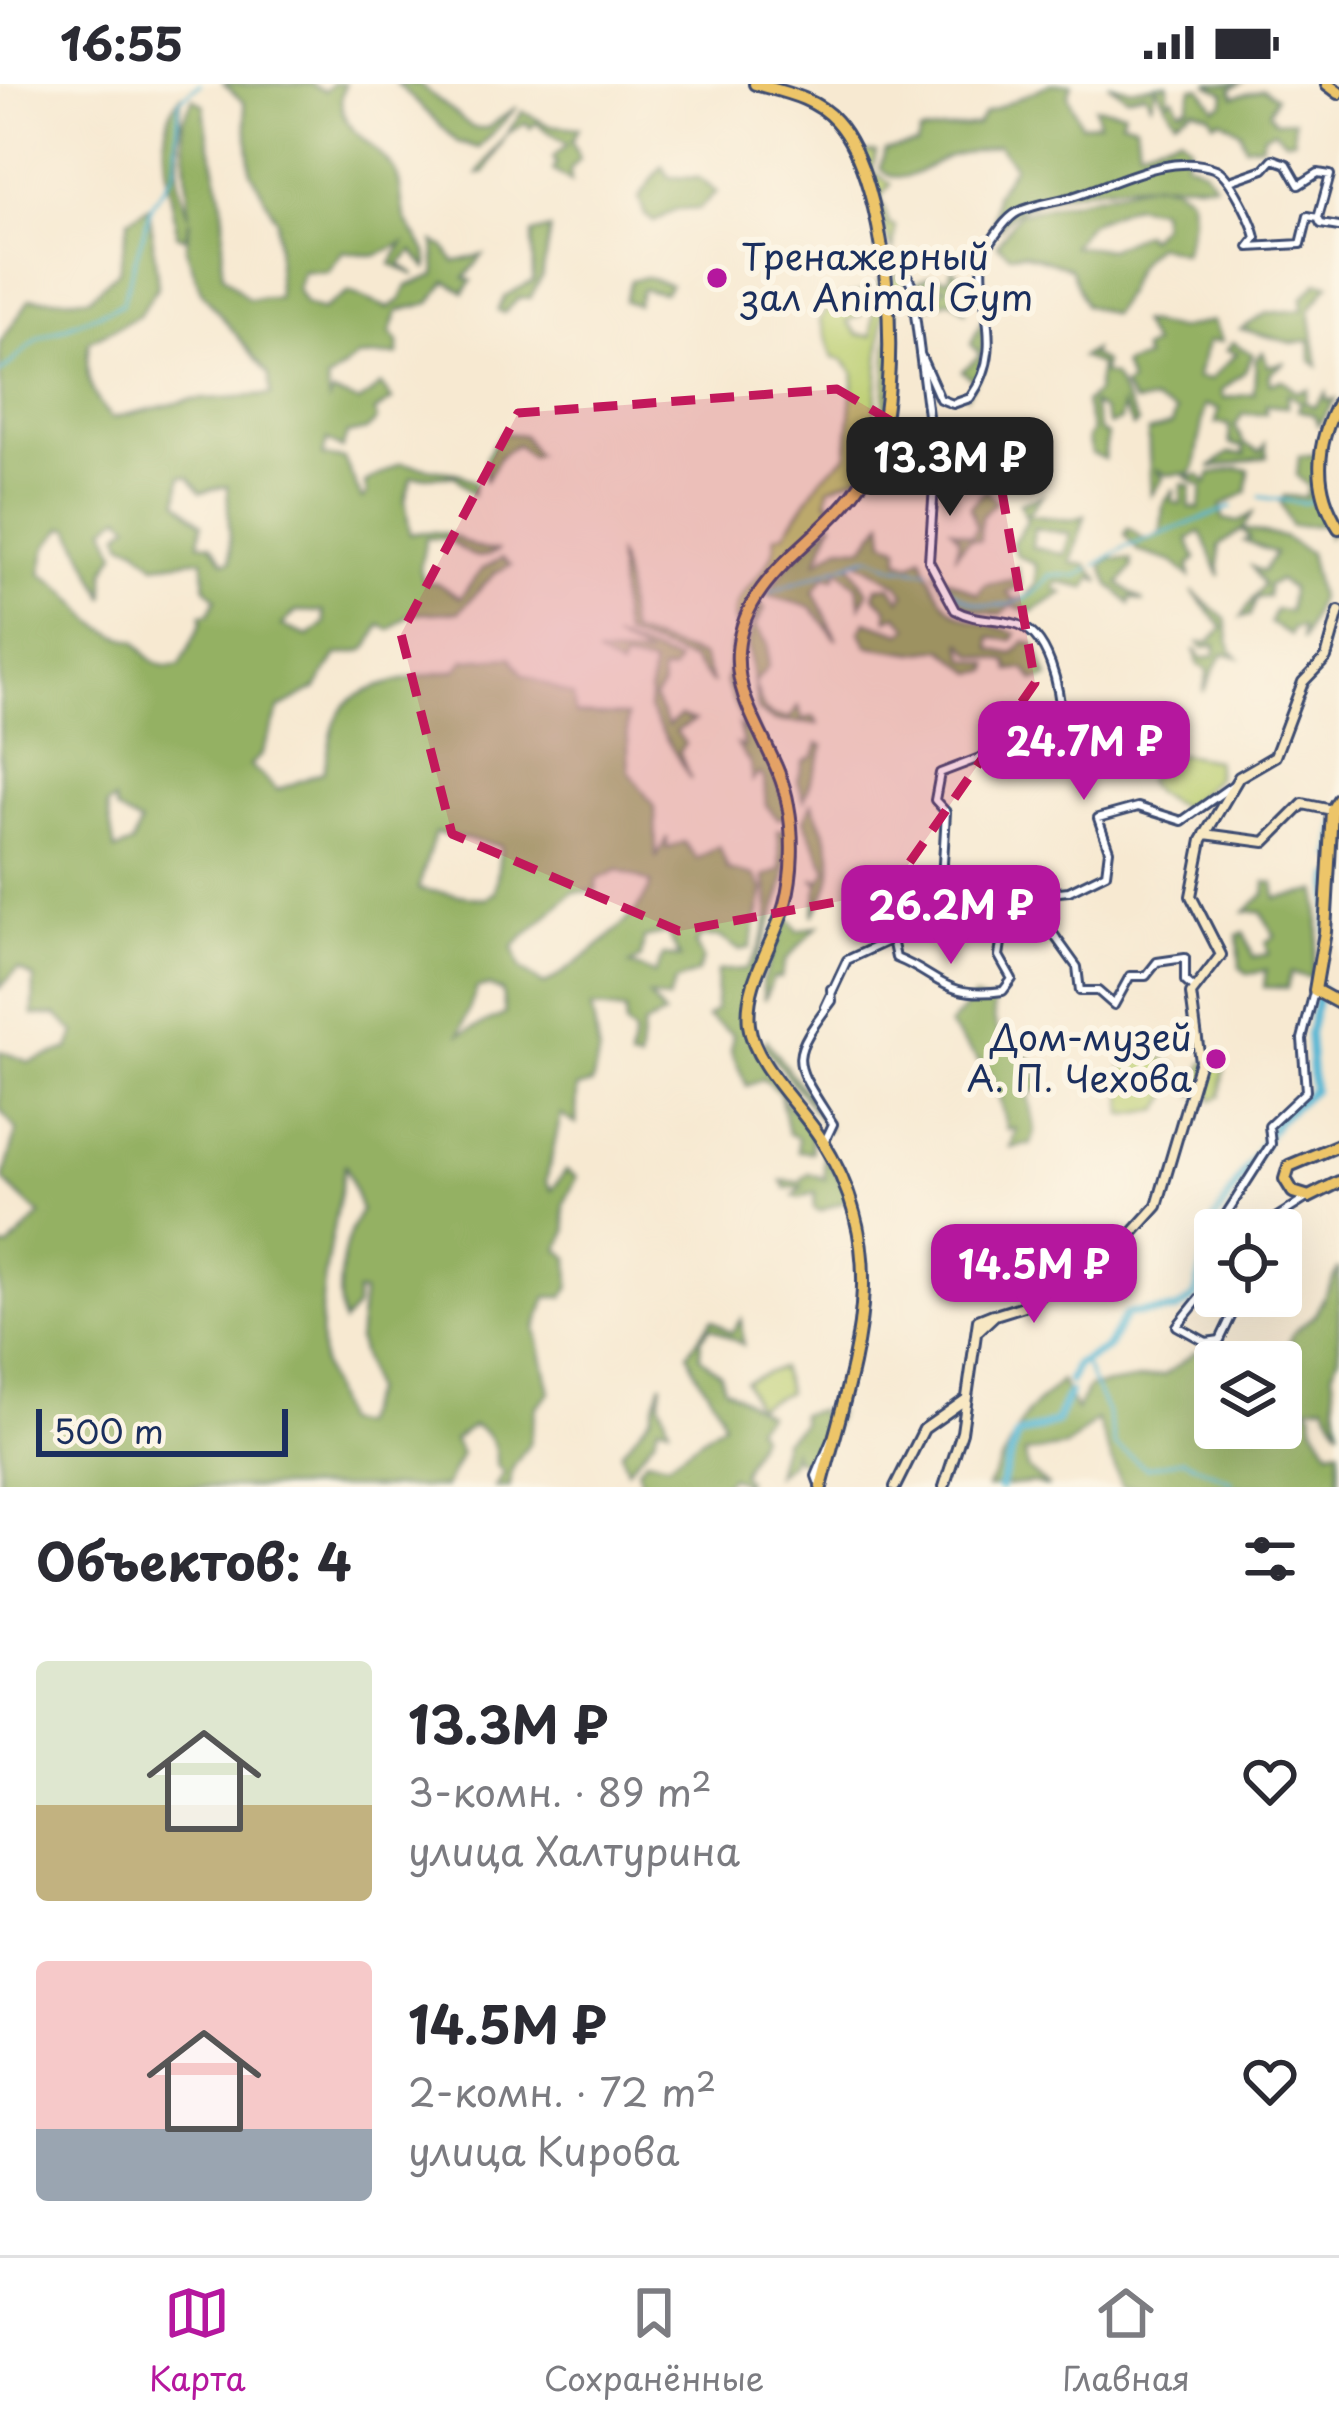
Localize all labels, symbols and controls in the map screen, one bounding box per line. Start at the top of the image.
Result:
text: 16:55 [60,8,184,76]
place label: Тренажерный зал Animal Gym [740,228,1033,323]
marker: Тренажерный зал Animal Gym [704,265,730,291]
pin: 13.3M ₽ [839,417,1061,519]
text: 13.3M ₽ [873,426,1027,485]
pin: 24.7M ₽ [973,701,1195,803]
text: 24.7M ₽ [1005,710,1163,769]
pin: 26.2M ₽ [840,865,1062,967]
text: 26.2M ₽ [868,874,1034,933]
place label: Дом-музей А. П. Чехова [967,1009,1193,1104]
marker: Дом-музей А. П. Чехова [1203,1046,1229,1072]
map controls [1194,1209,1302,1449]
button: locate [1194,1209,1302,1317]
pin: 14.5M ₽ [923,1224,1145,1326]
text: 14.5M ₽ [958,1233,1110,1292]
button: layers [1194,1341,1302,1449]
scale bar [36,1403,288,1456]
text: 500 m [54,1405,164,1455]
text: Объектов: 4 [36,1521,352,1598]
icon: filters [1237,1526,1303,1592]
text: 13.3M ₽ [408,1684,608,1761]
icon: home [132,1709,276,1853]
icon: heart [1237,1748,1303,1814]
text: 3-комн. · 89 m² [408,1761,712,1820]
text: улица Халтурина [408,1820,740,1879]
text: 14.5M ₽ [408,1984,607,2061]
icon: home [132,2009,276,2153]
icon: heart [1237,2048,1303,2114]
text: 2-комн. · 72 m² [408,2061,716,2120]
text: улица Кирова [408,2120,680,2179]
tab: Карта [149,2280,246,2402]
tab: Сохранённые [544,2280,764,2402]
tab: Главная [1062,2280,1190,2402]

